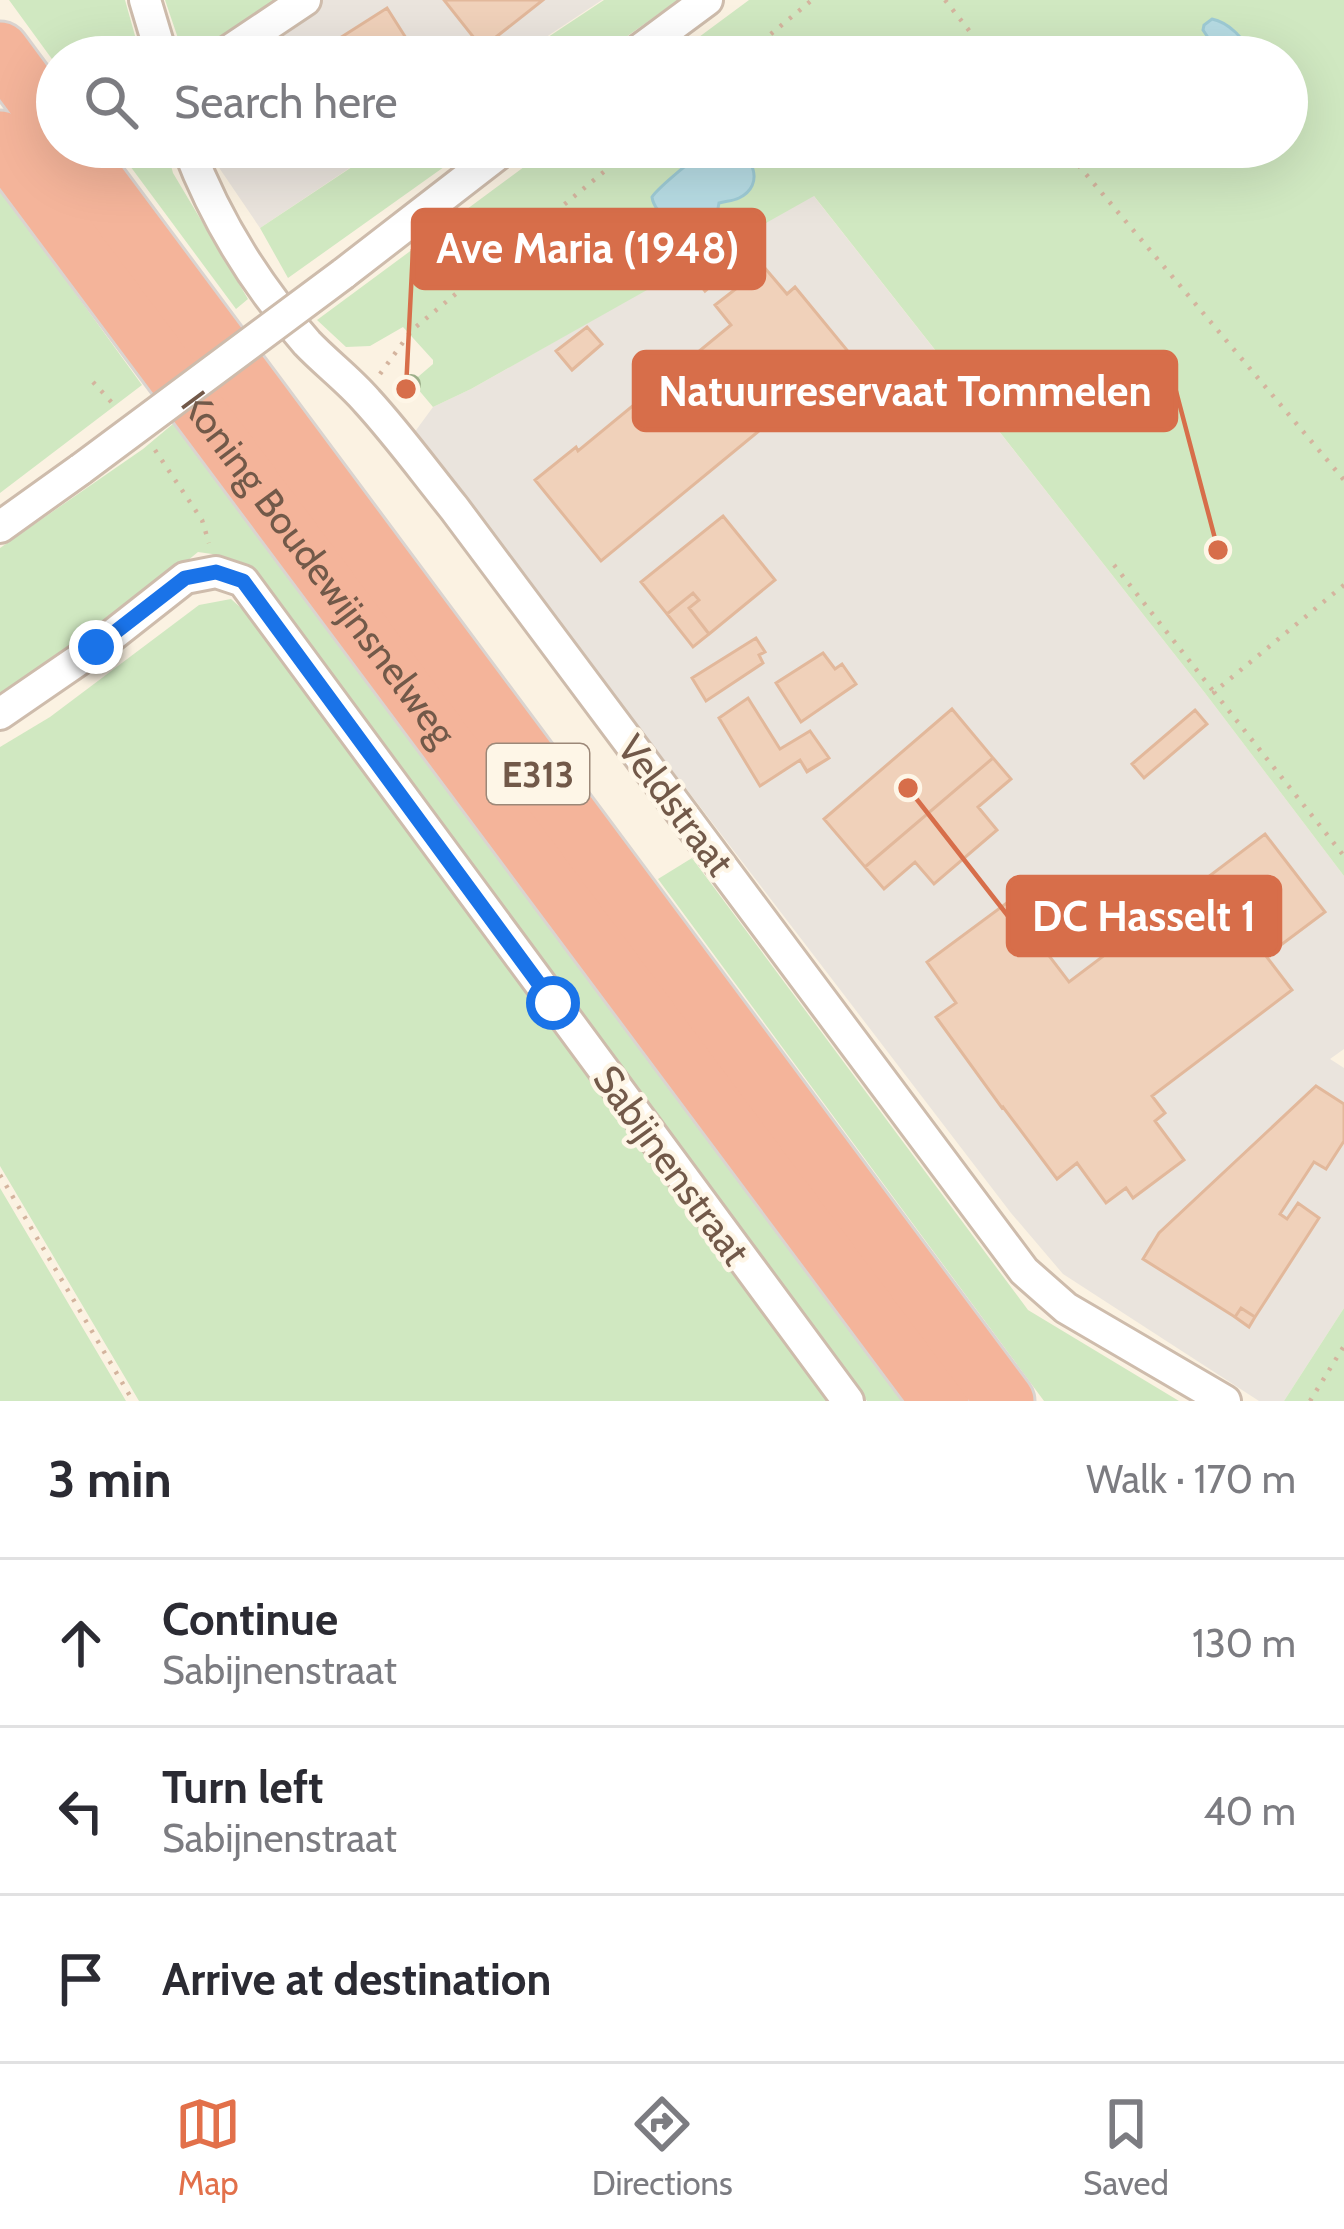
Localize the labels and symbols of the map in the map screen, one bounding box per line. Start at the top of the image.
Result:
callout: Ave Maria (1948) [413,210,764,288]
text: Ave Maria (1948) [436,222,740,274]
callout: Natuurreservaat Tommelen [634,352,1176,430]
text: Natuurreservaat Tommelen [658,365,1152,417]
street label: Koning Boudewijnsnelweg [171,381,467,755]
route end [69,620,123,674]
street label: Veldstraat [608,725,744,885]
road number: E313 [487,744,589,804]
callout: DC Hasselt 1 [1008,877,1280,955]
text: DC Hasselt 1 [1032,890,1256,942]
route start [526,976,580,1030]
street label: Sabijnenstraat [584,1056,760,1274]

